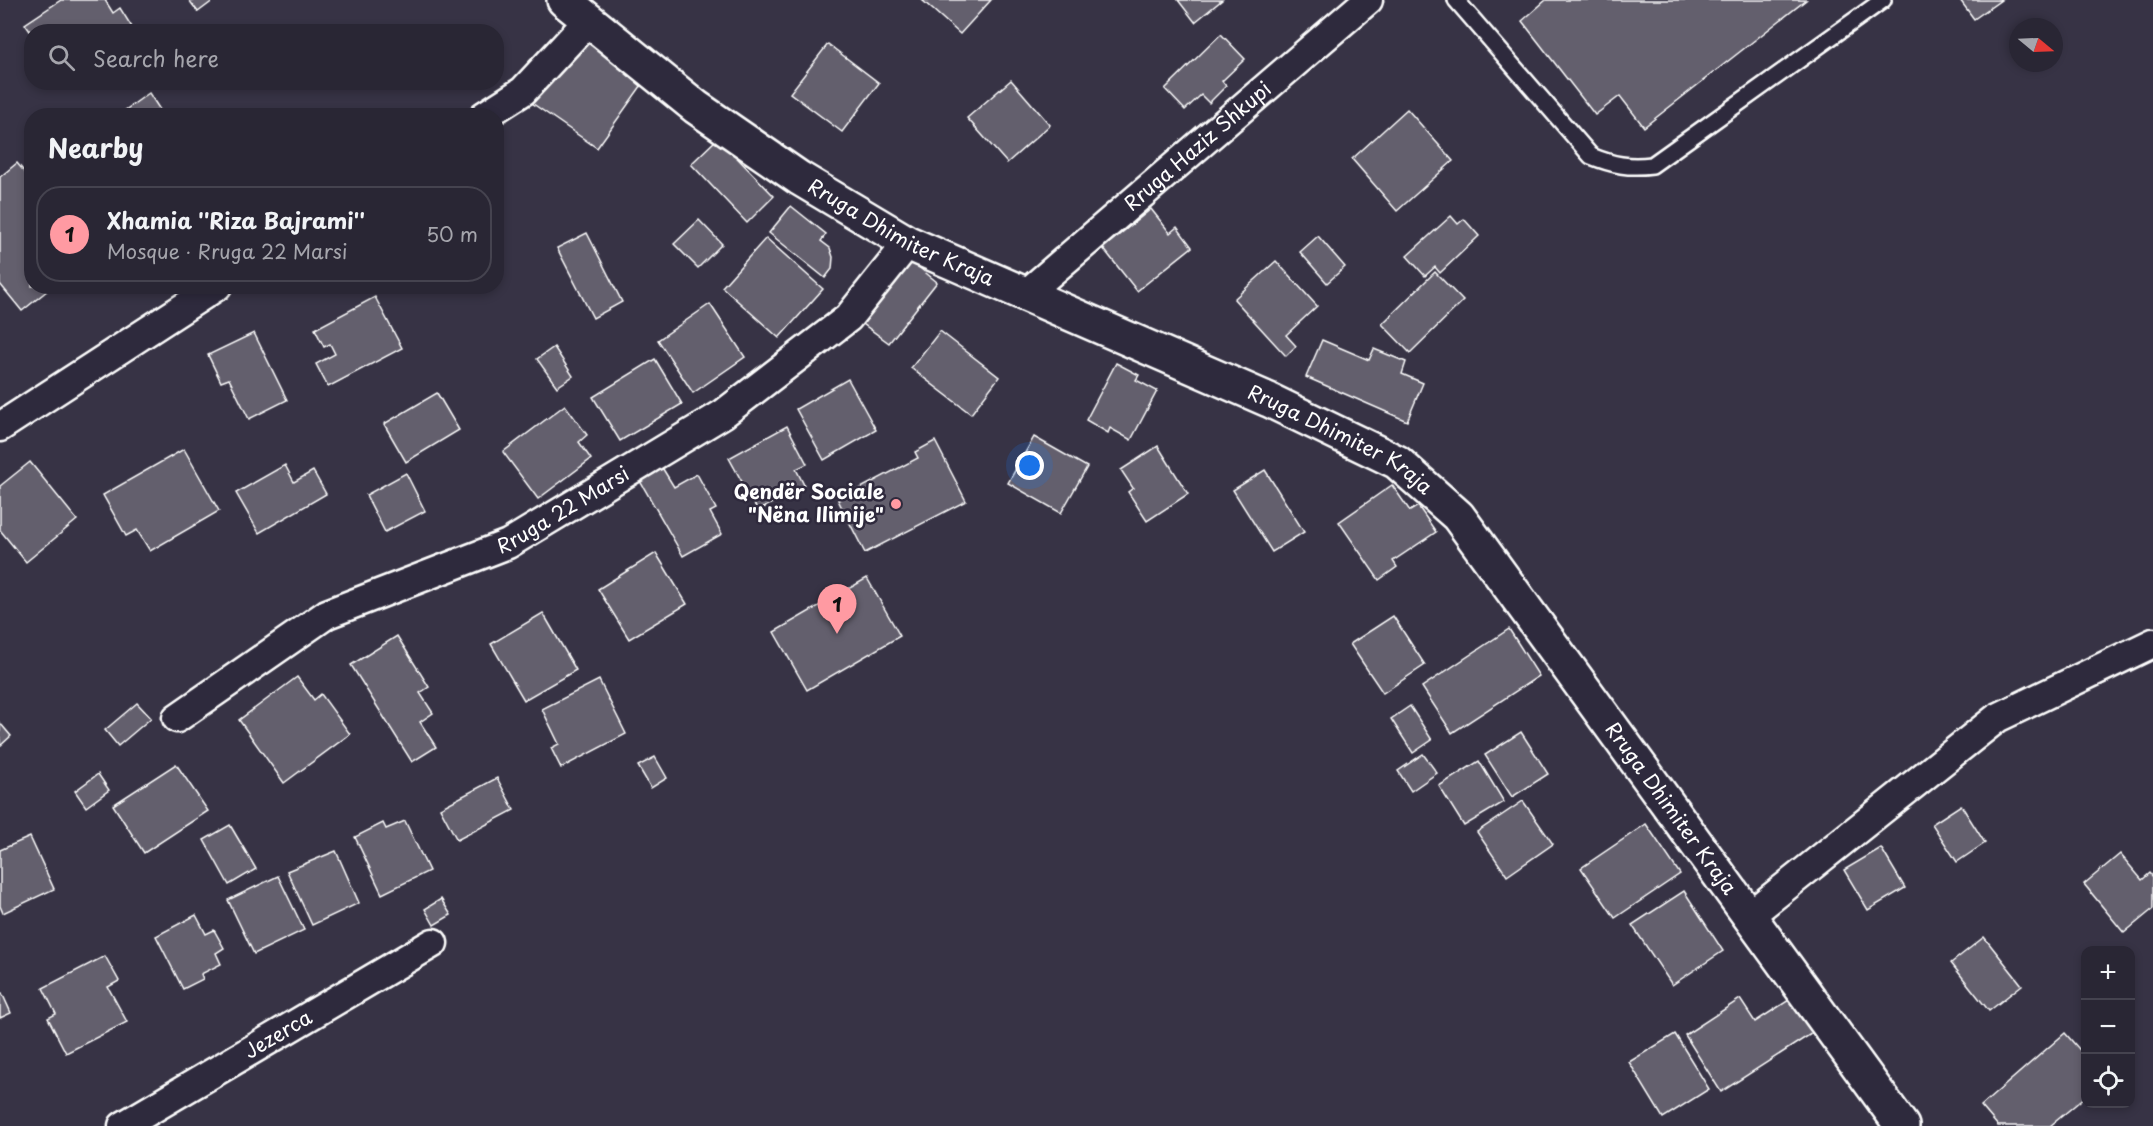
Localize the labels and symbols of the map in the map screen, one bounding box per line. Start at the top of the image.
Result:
north arrow [2009,18,2063,72]
street label: Rruga Haziz Shkupi [1117,74,1277,217]
street label: Rruga Dhimiter Kraja [802,171,1000,293]
street label: Rruga Dhimiter Kraja [1243,376,1440,501]
your location [1015,451,1044,480]
street label: Rruga 22 Marsi [492,458,635,561]
place label: Qendër Sociale "Nëna Ilimije" [734,476,884,529]
marker: Qendër Sociale "Nëna Ilimije" [889,497,903,511]
pin: 1 [818,584,856,634]
street label: Rruga Dhimiter Kraja [1599,715,1745,901]
street label: Jezerca [238,1002,318,1066]

